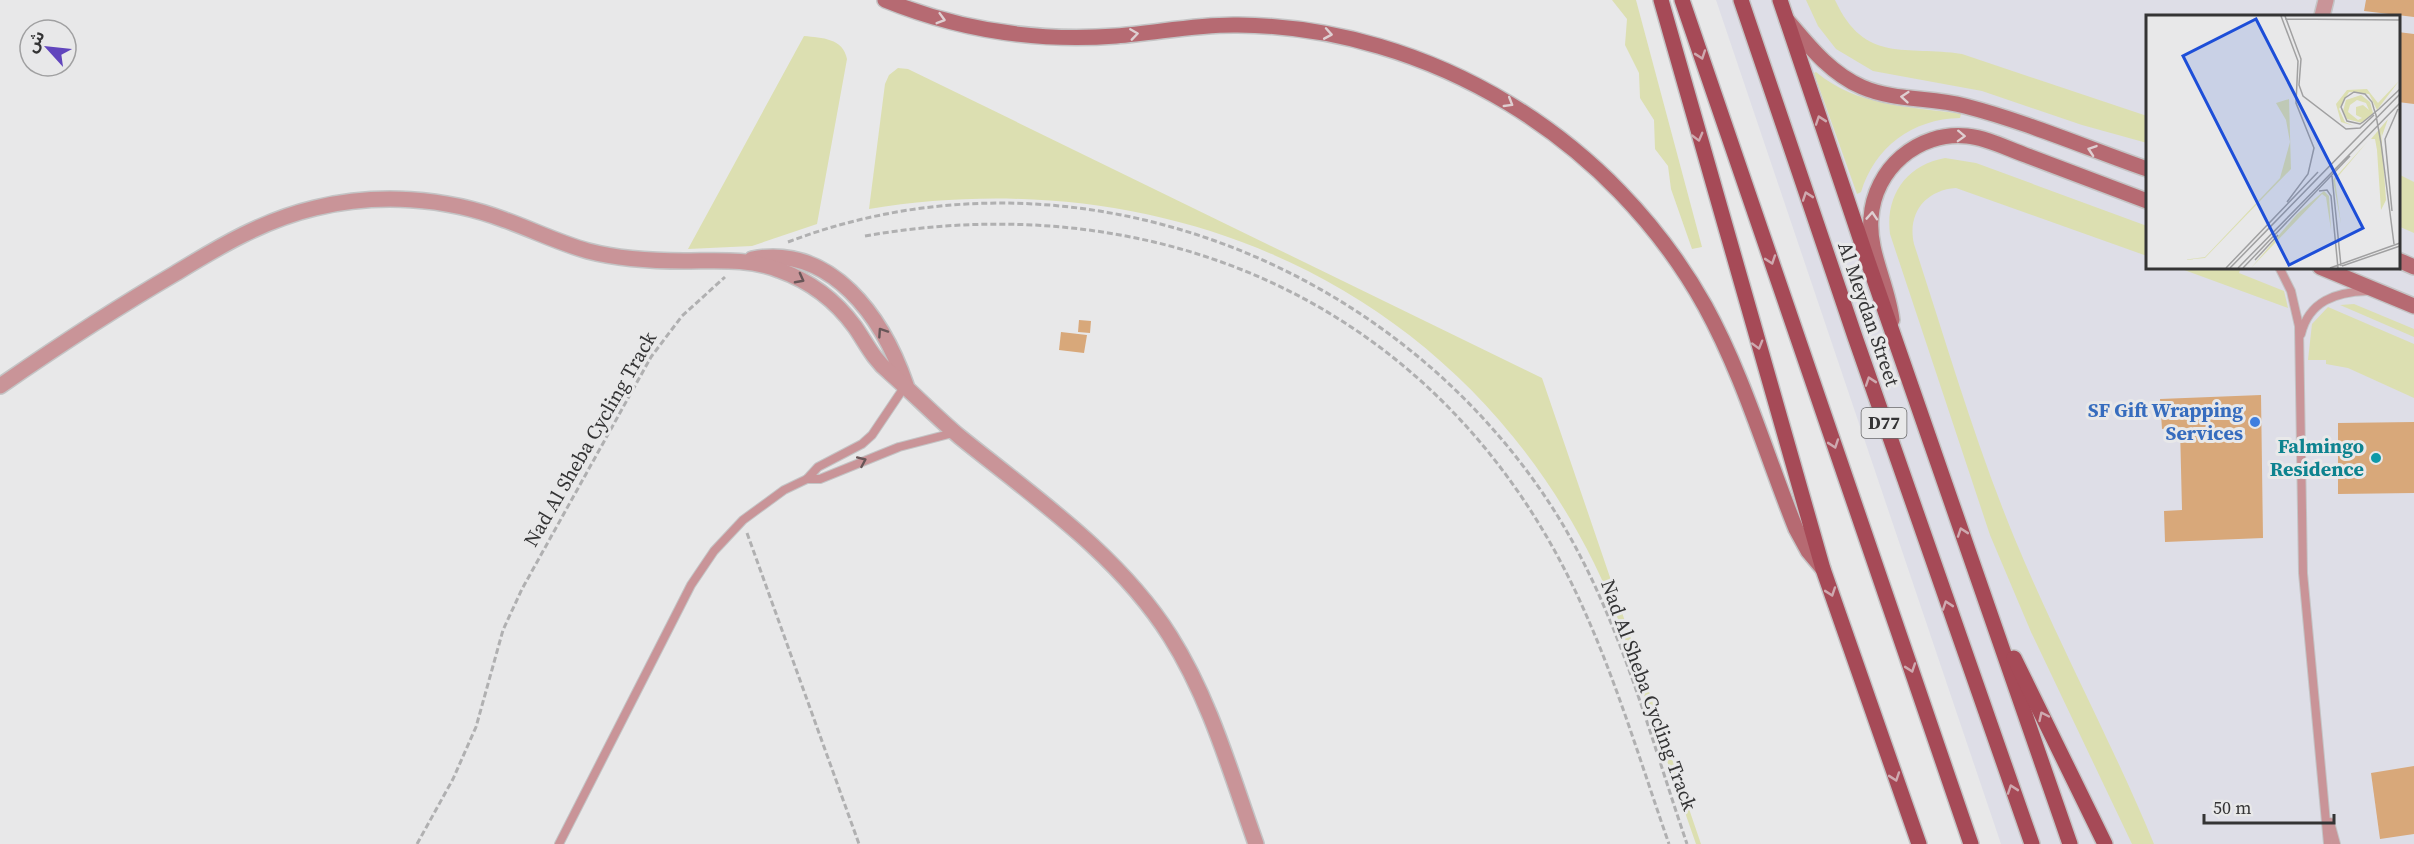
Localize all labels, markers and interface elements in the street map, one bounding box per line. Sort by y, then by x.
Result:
one-way arrow [935,12,946,24]
inset map [2146,15,2399,268]
north arrow [18,18,78,78]
text: ش [20,26,49,56]
one-way arrow [1322,27,1332,40]
one-way arrow [1129,28,1138,40]
one-way arrow [1694,49,1707,60]
one-way arrow [1900,91,1909,104]
one-way arrow [1502,96,1513,108]
one-way arrow [1814,115,1827,126]
one-way arrow [1957,130,1966,143]
one-way arrow [1691,132,1703,142]
one-way arrow [2087,144,2098,157]
one-way arrow [1802,191,1815,202]
one-way arrow [1865,211,1878,220]
street label: Al Meydan Street [1831,238,1907,390]
one-way arrow [1764,254,1777,265]
one-way arrow [793,272,804,283]
street label: Nad Al Sheba Cycling Track [517,326,663,552]
one-way arrow [878,328,889,339]
one-way arrow [1751,339,1763,350]
one-way arrow [1864,376,1877,387]
place label: SF Gift Wrapping Services [2088,396,2243,447]
road number: D77 [1862,408,1906,438]
marker: SF Gift Wrapping Services [2248,415,2262,429]
place label: Falmingo Residence [2270,432,2364,483]
one-way arrow [1827,438,1840,449]
marker: Falmingo Residence [2369,451,2383,465]
one-way arrow [855,456,866,468]
one-way arrow [1957,527,1970,538]
street label: Nad Al Sheba Cycling Track [1594,576,1704,814]
one-way arrow [1824,586,1837,597]
one-way arrow [1942,600,1955,611]
one-way arrow [1904,662,1917,673]
one-way arrow [2038,711,2050,722]
one-way arrow [1888,771,1901,781]
one-way arrow [2007,784,2020,795]
scale bar [2204,787,2334,825]
text: 50 m [2213,795,2251,820]

